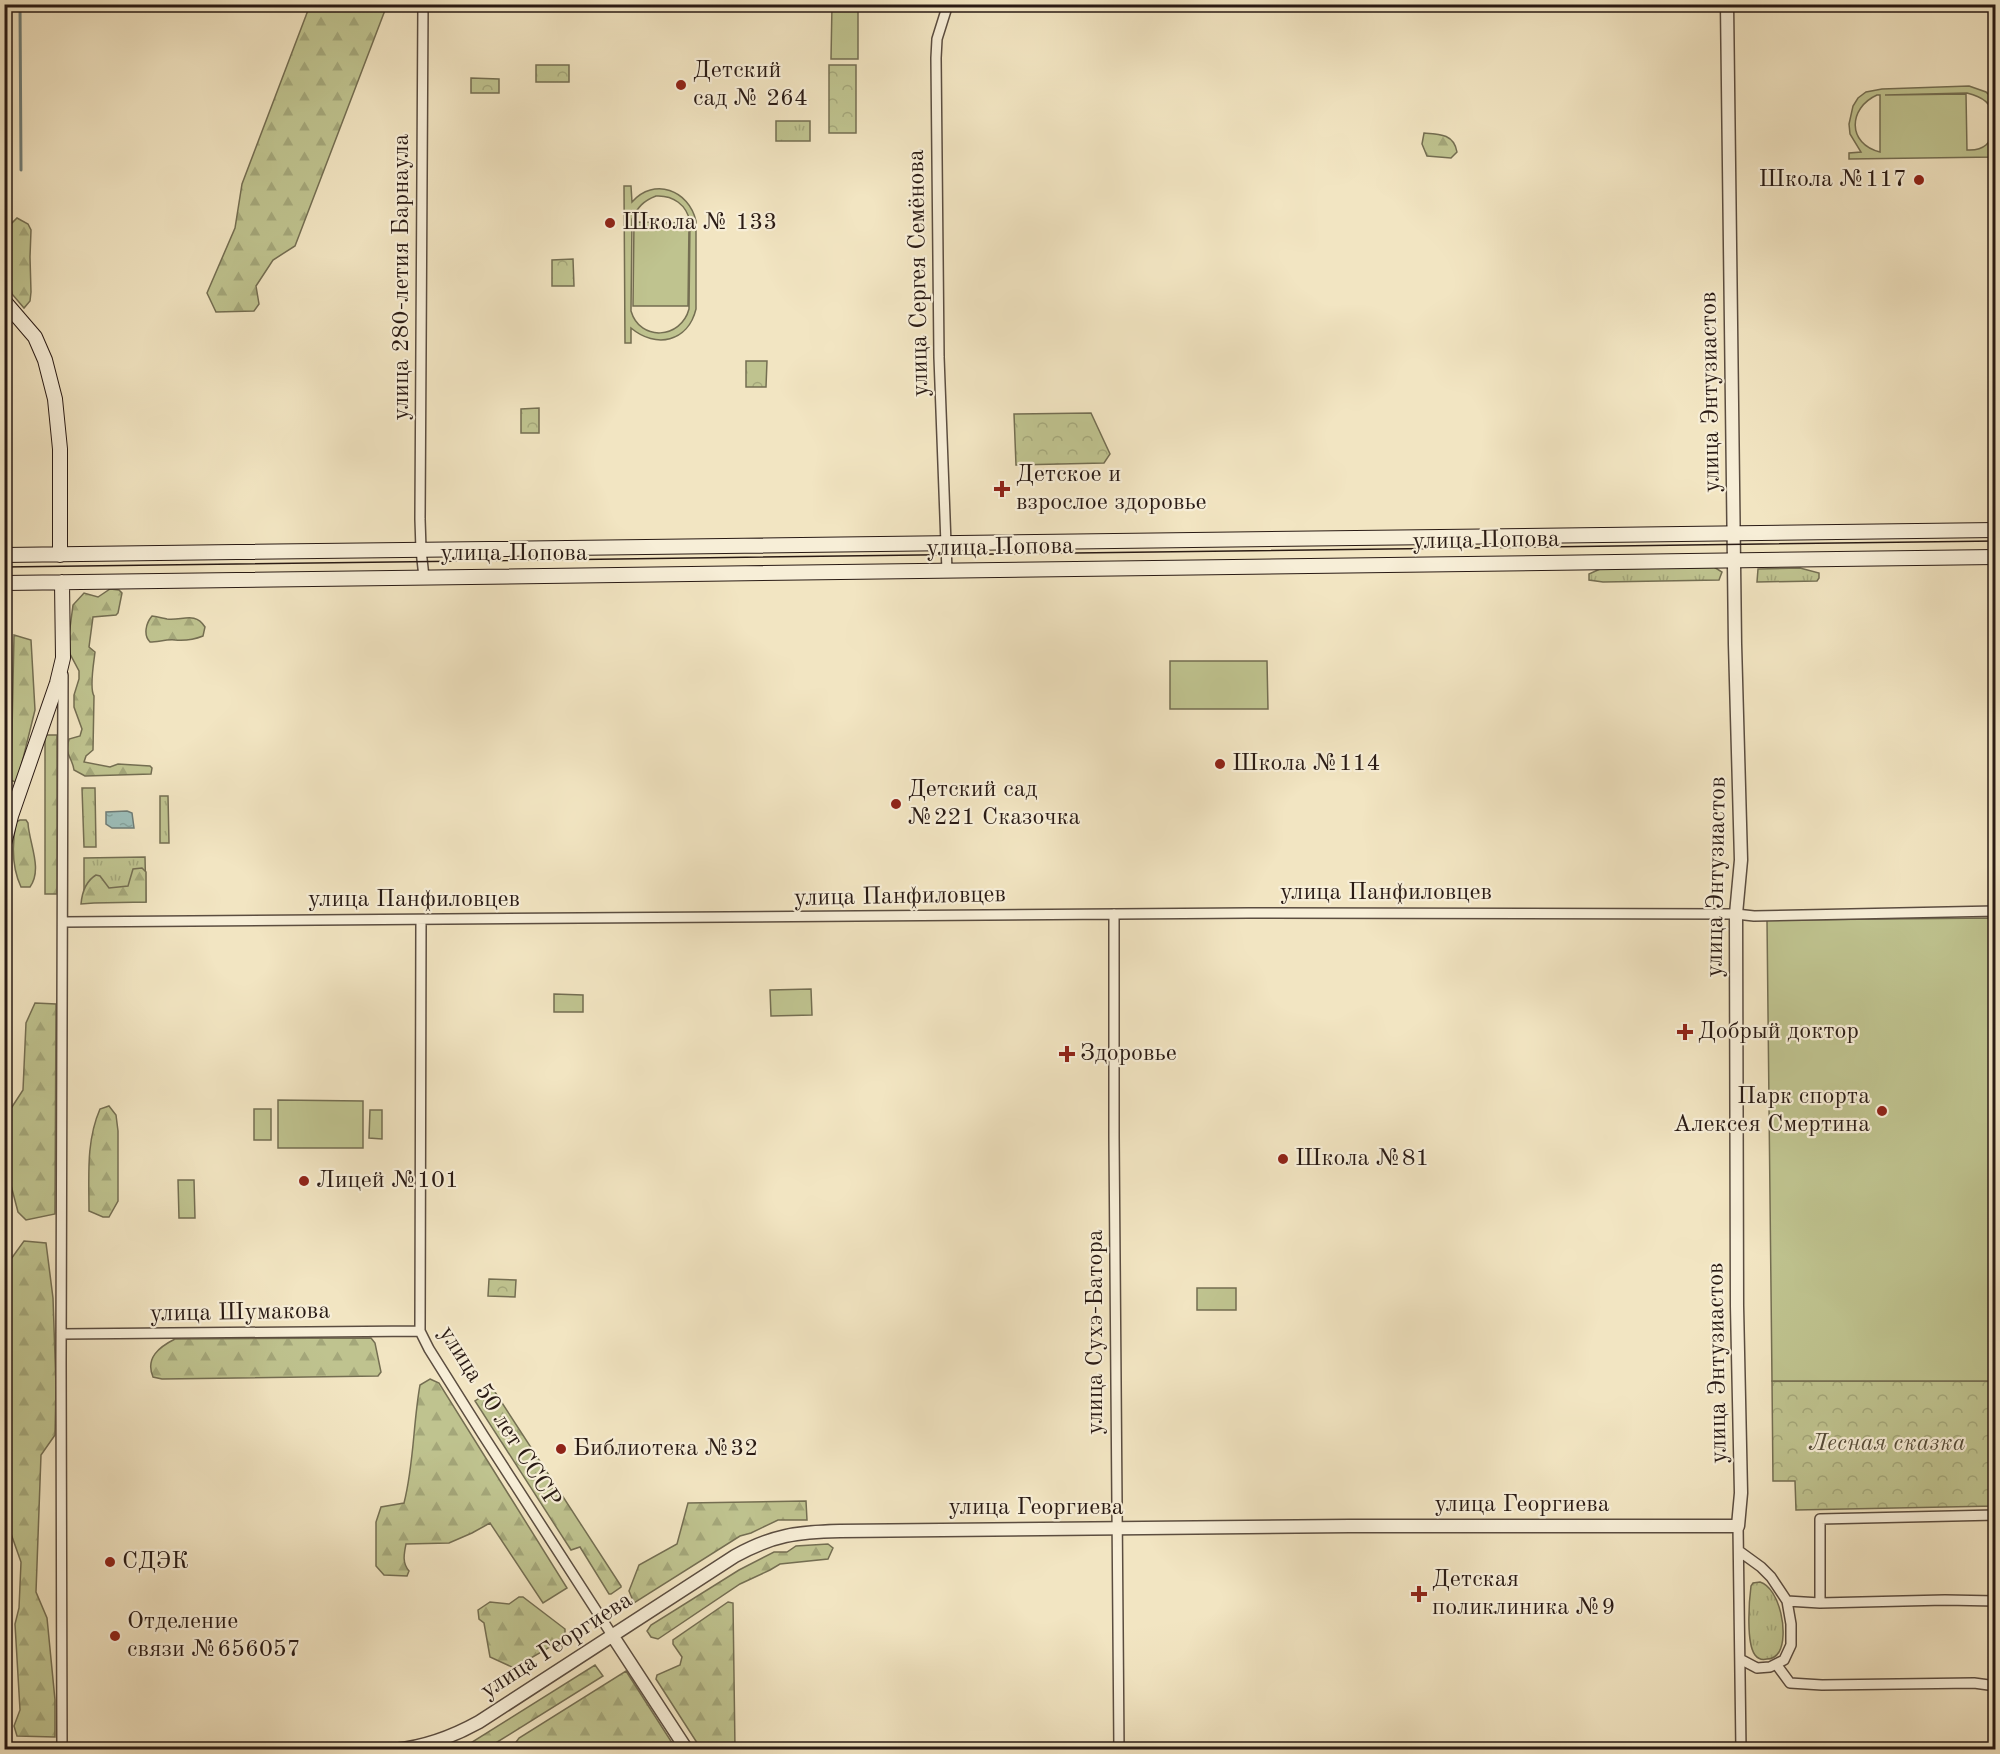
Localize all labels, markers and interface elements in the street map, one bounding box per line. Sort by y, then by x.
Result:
place label: Детский сад № 264 [693,59,808,111]
marker: Детский сад № 264 [674,78,688,92]
street label: улица 280-летия Барнаула [390,133,414,420]
street label: улица Сергея Семёнова [905,149,933,397]
place label: Школа №117 [1759,168,1907,192]
marker: Школа №117 [1912,173,1926,187]
place label: Школа № 133 [622,211,777,235]
marker: Школа № 133 [603,216,617,230]
street label: улица Энтузиастов [1697,291,1725,493]
place label: Детское и взрослое здоровье [1016,463,1207,515]
marker: Детское и взрослое здоровье [993,480,1011,498]
street label: улица Попова [1412,528,1560,554]
street label: улица Попова [926,535,1074,561]
street label: улица Попова [440,542,588,566]
place label: Школа №114 [1232,752,1380,776]
marker: Школа №114 [1213,757,1227,771]
street label: улица Энтузиастов [1703,776,1731,978]
place label: Детский сад №221 Сказочка [908,778,1080,830]
marker: Детский сад №221 Сказочка [889,797,903,811]
street label: улица Панфиловцев [1280,881,1492,905]
street label: улица Панфиловцев [794,883,1006,911]
street label: улица Панфиловцев [308,888,520,912]
place label: Добрый доктор [1698,1020,1859,1044]
marker: Добрый доктор [1676,1023,1694,1041]
place label: Здоровье [1080,1042,1177,1066]
marker: Здоровье [1058,1045,1076,1063]
place label: Парк спорта Алексея Смертина [1673,1085,1870,1137]
marker: Парк спорта Алексея Смертина [1875,1104,1889,1118]
place label: Школа №81 [1295,1147,1430,1171]
marker: Школа №81 [1276,1152,1290,1166]
place label: Лицей №101 [316,1169,459,1193]
marker: Лицей №101 [297,1174,311,1188]
street label: улица Сухэ-Батора [1084,1229,1108,1435]
street label: улица Энтузиастов [1704,1262,1732,1464]
street label: улица Шумакова [150,1299,330,1327]
street label: улица 50 лет СССР [434,1322,564,1512]
park label: Лесная сказка [1808,1432,1966,1456]
place label: Библиотека №32 [573,1437,758,1461]
marker: Библиотека №32 [554,1442,568,1456]
street label: улица Георгиева [1434,1493,1610,1517]
street label: улица Георгиева [948,1496,1124,1520]
place label: СДЭК [122,1550,189,1574]
marker: СДЭК [103,1555,117,1569]
place label: Детская поликлиника №9 [1432,1568,1615,1620]
marker: Детская поликлиника №9 [1410,1585,1428,1603]
street label: улица Георгиева [477,1588,637,1704]
place label: Отделение связи №656057 [127,1610,301,1662]
marker: Отделение связи №656057 [108,1629,122,1643]

